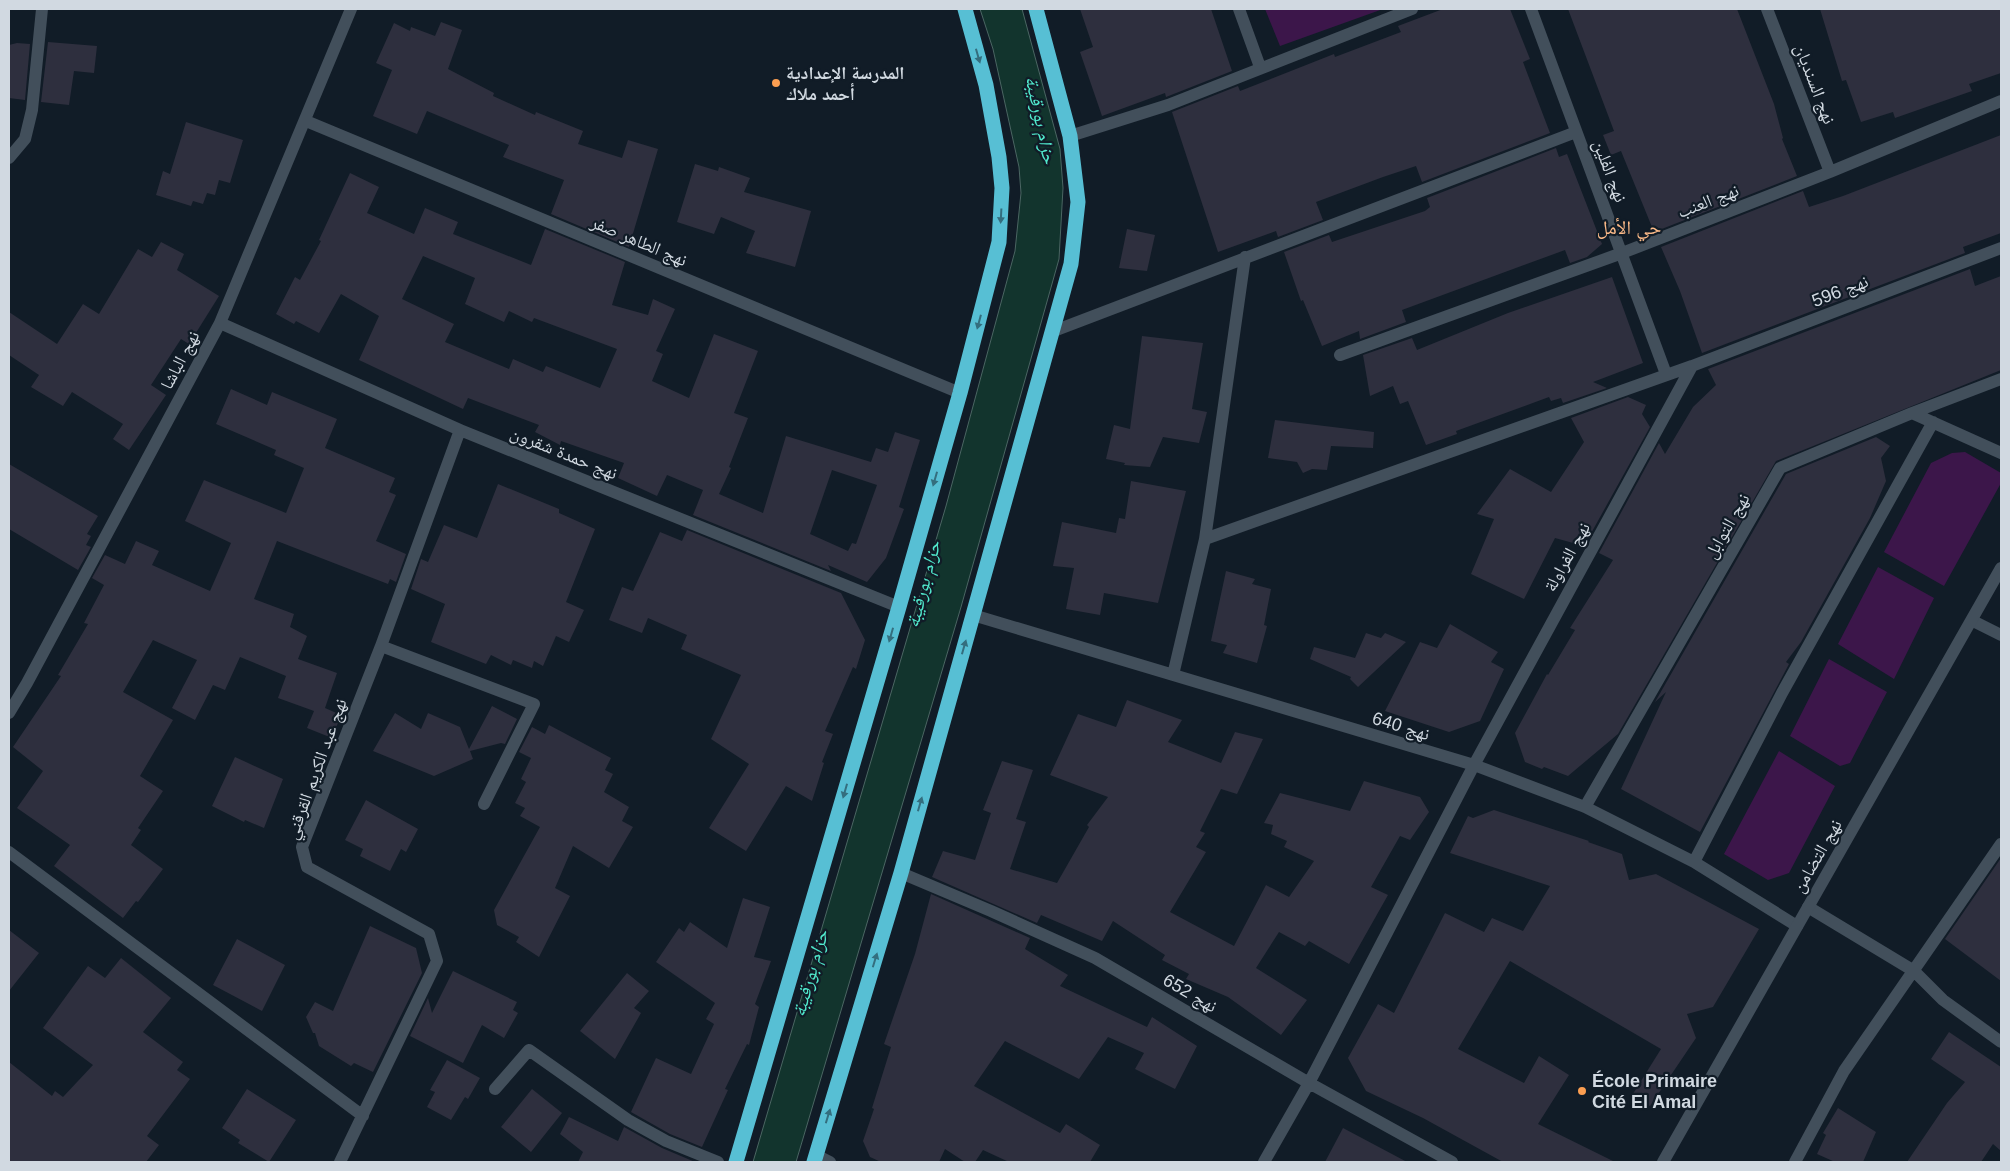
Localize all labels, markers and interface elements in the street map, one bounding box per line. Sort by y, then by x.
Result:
street label: نهج السنديان [1789,41,1839,128]
one-way arrow [974,48,982,63]
place label: المدرسة الإعدادية أحمد ملاك [786,63,904,104]
water label: حزام بورقيبة [1019,74,1061,167]
marker: المدرسة الإعدادية أحمد ملاك [770,77,782,89]
street label: نهج الفلين [1587,137,1631,206]
street label: نهج العنب [1674,180,1742,224]
one-way arrow [997,208,1005,224]
street label: نهج الطاهر صفر [586,211,690,272]
district label: حي الأمل [1597,217,1661,242]
street label: نهج 596 [1809,271,1872,313]
one-way arrow [975,315,983,330]
street label: نهج الباشا [156,327,205,393]
street label: نهج حمدة شقرون [507,422,620,485]
one-way arrow [931,472,939,487]
street label: نهج التوابل [1700,490,1755,563]
street label: نهج الفراولة [1540,519,1596,596]
water label: حزام بورقيبة [901,537,947,630]
one-way arrow [886,628,894,643]
one-way arrow [960,640,968,655]
street label: نهج عبد الكريم القرقني [281,696,355,844]
street label: نهج 640 [1369,708,1432,746]
one-way arrow [841,784,849,799]
one-way arrow [916,796,924,811]
street label: نهج التضامن [1788,816,1848,897]
water label: حزام بورقيبة [788,926,835,1019]
one-way arrow [871,952,879,967]
street label: نهج 652 [1159,970,1221,1018]
place label: École Primaire Cité El Amal [1592,1070,1717,1112]
marker: École Primaire Cité El Amal [1576,1085,1588,1097]
one-way arrow [825,1108,833,1123]

